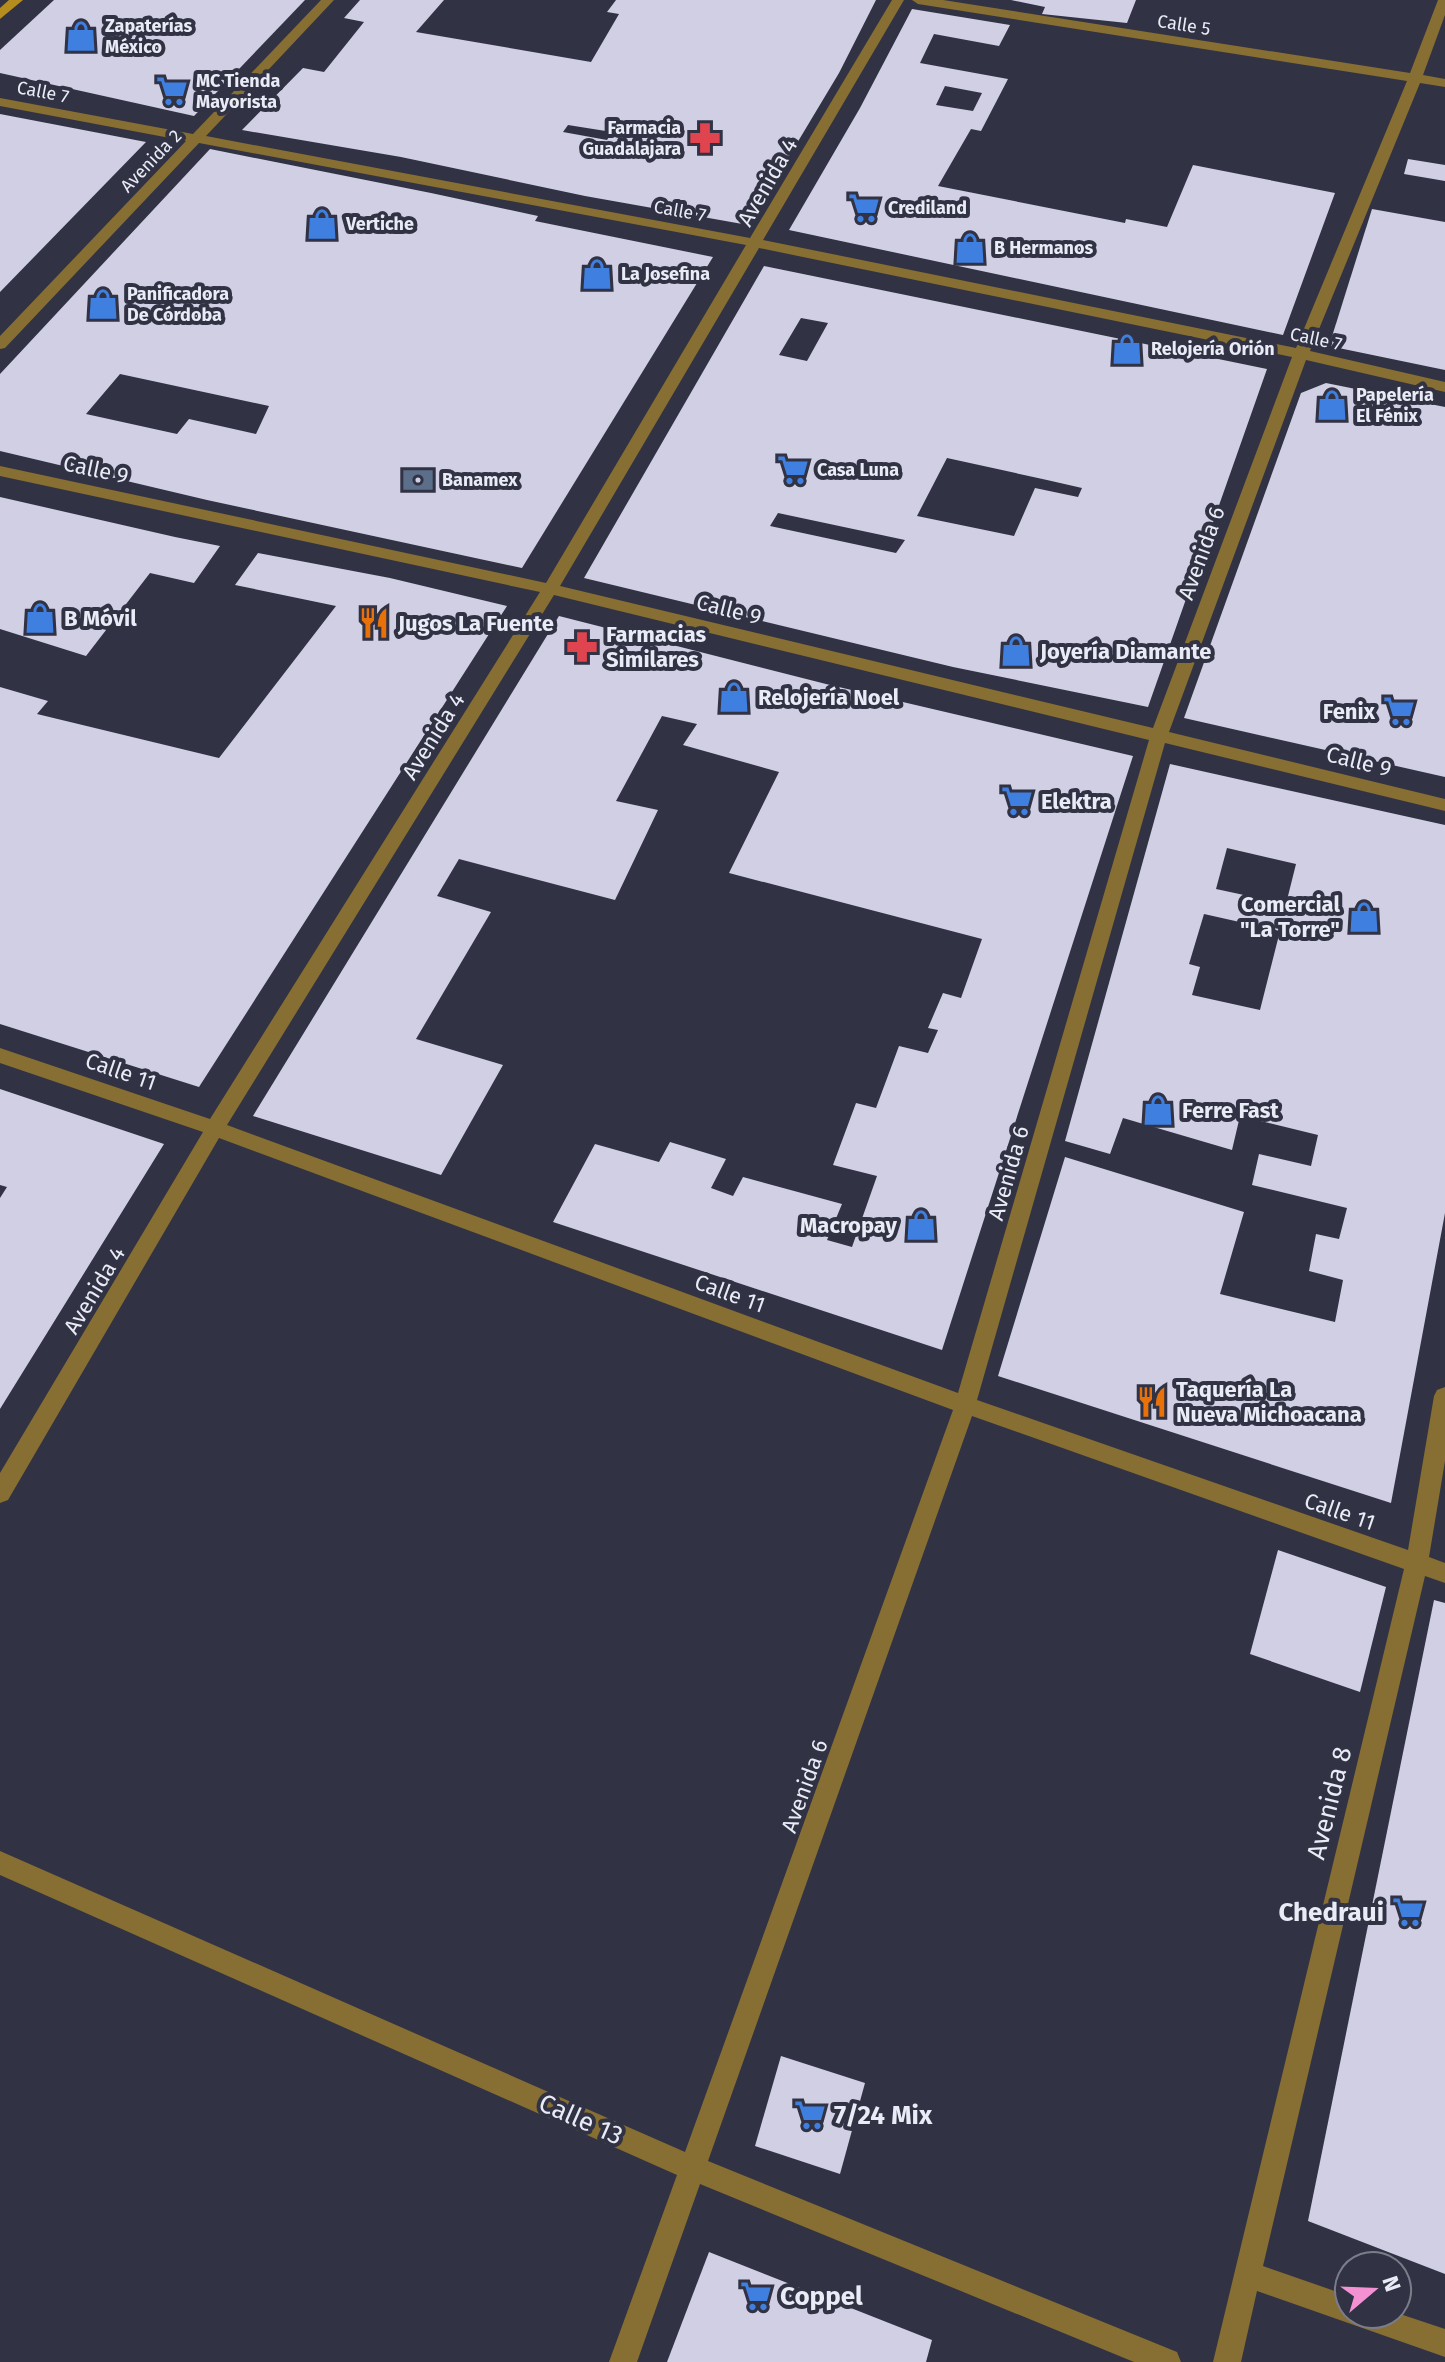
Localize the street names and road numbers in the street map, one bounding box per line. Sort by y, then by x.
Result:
street label: Calle 5 [1156,10,1212,40]
street label: Calle 7 [15,76,71,108]
street label: Avenida 2 [116,125,186,197]
street label: Avenida 4 [731,133,804,231]
street label: Calle 7 [652,196,708,226]
street label: Calle 7 [1288,323,1344,355]
street label: Calle 9 [61,449,131,490]
street label: Avenida 6 [1172,503,1231,603]
street label: Calle 9 [694,588,764,631]
street label: Avenida 4 [396,688,471,785]
street label: Calle 9 [1324,740,1394,783]
street label: Calle 11 [82,1047,160,1096]
street label: Avenida 6 [982,1123,1035,1224]
street label: Avenida 4 [58,1241,131,1339]
street label: Calle 11 [691,1268,769,1319]
street label: Calle 11 [1301,1487,1379,1536]
street label: Avenida 6 [775,1736,834,1836]
street label: Avenida 8 [1301,1743,1358,1863]
street label: Calle 13 [534,2087,628,2152]

